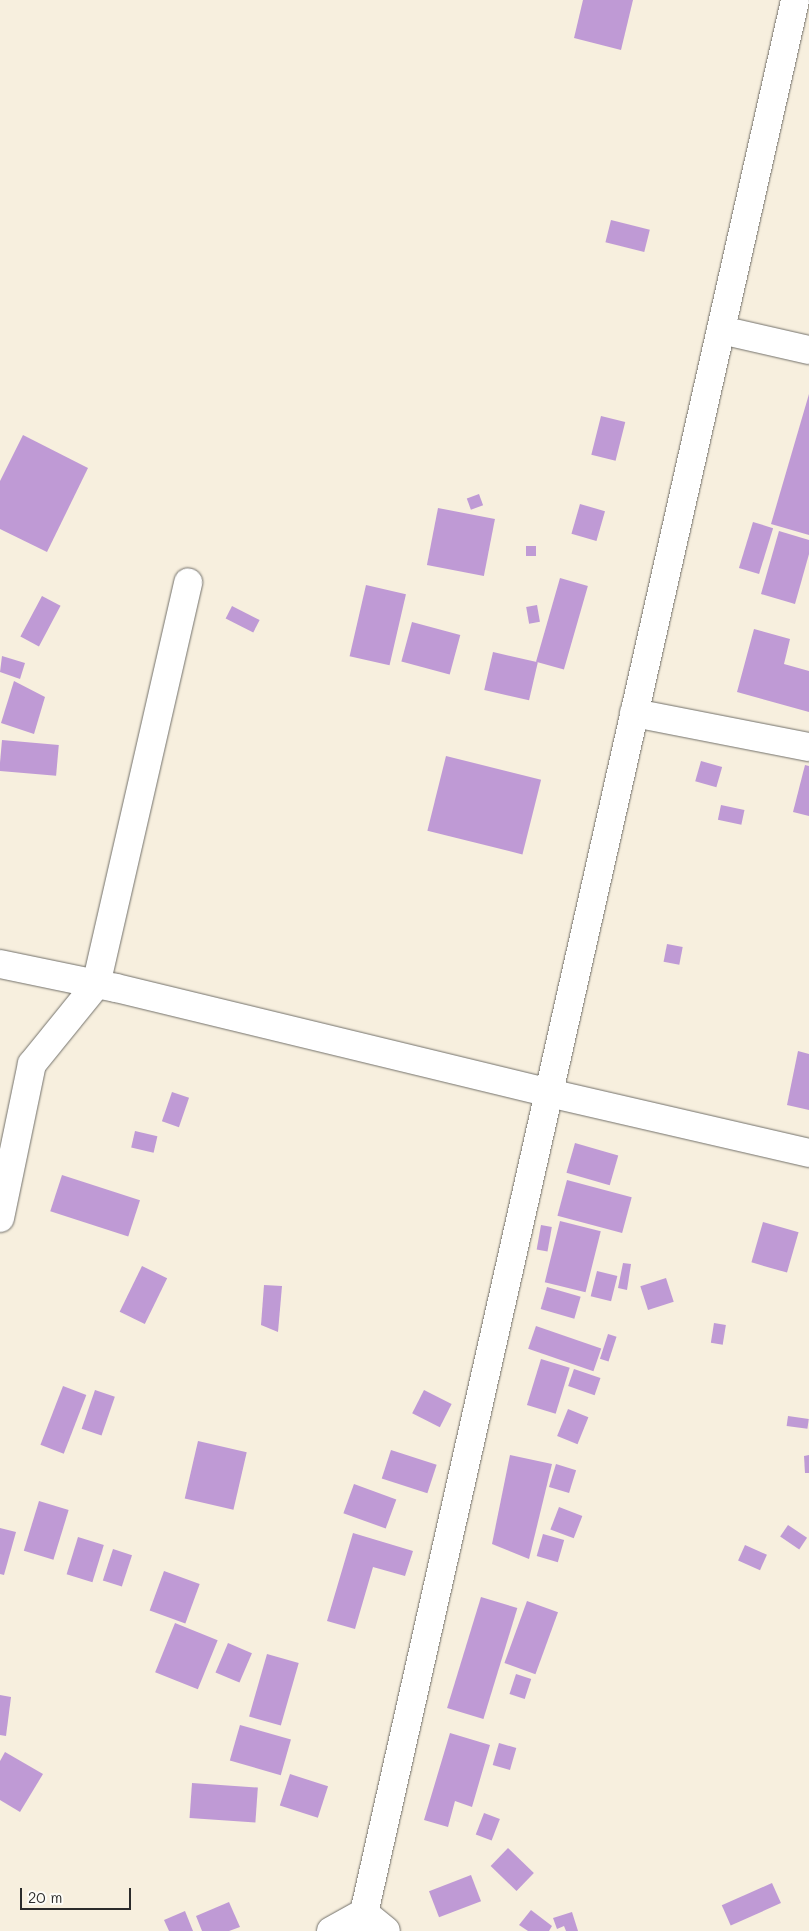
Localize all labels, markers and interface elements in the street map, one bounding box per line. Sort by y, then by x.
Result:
scale bar [22,1878,134,1910]
text: 20 m [28,1887,62,1907]

